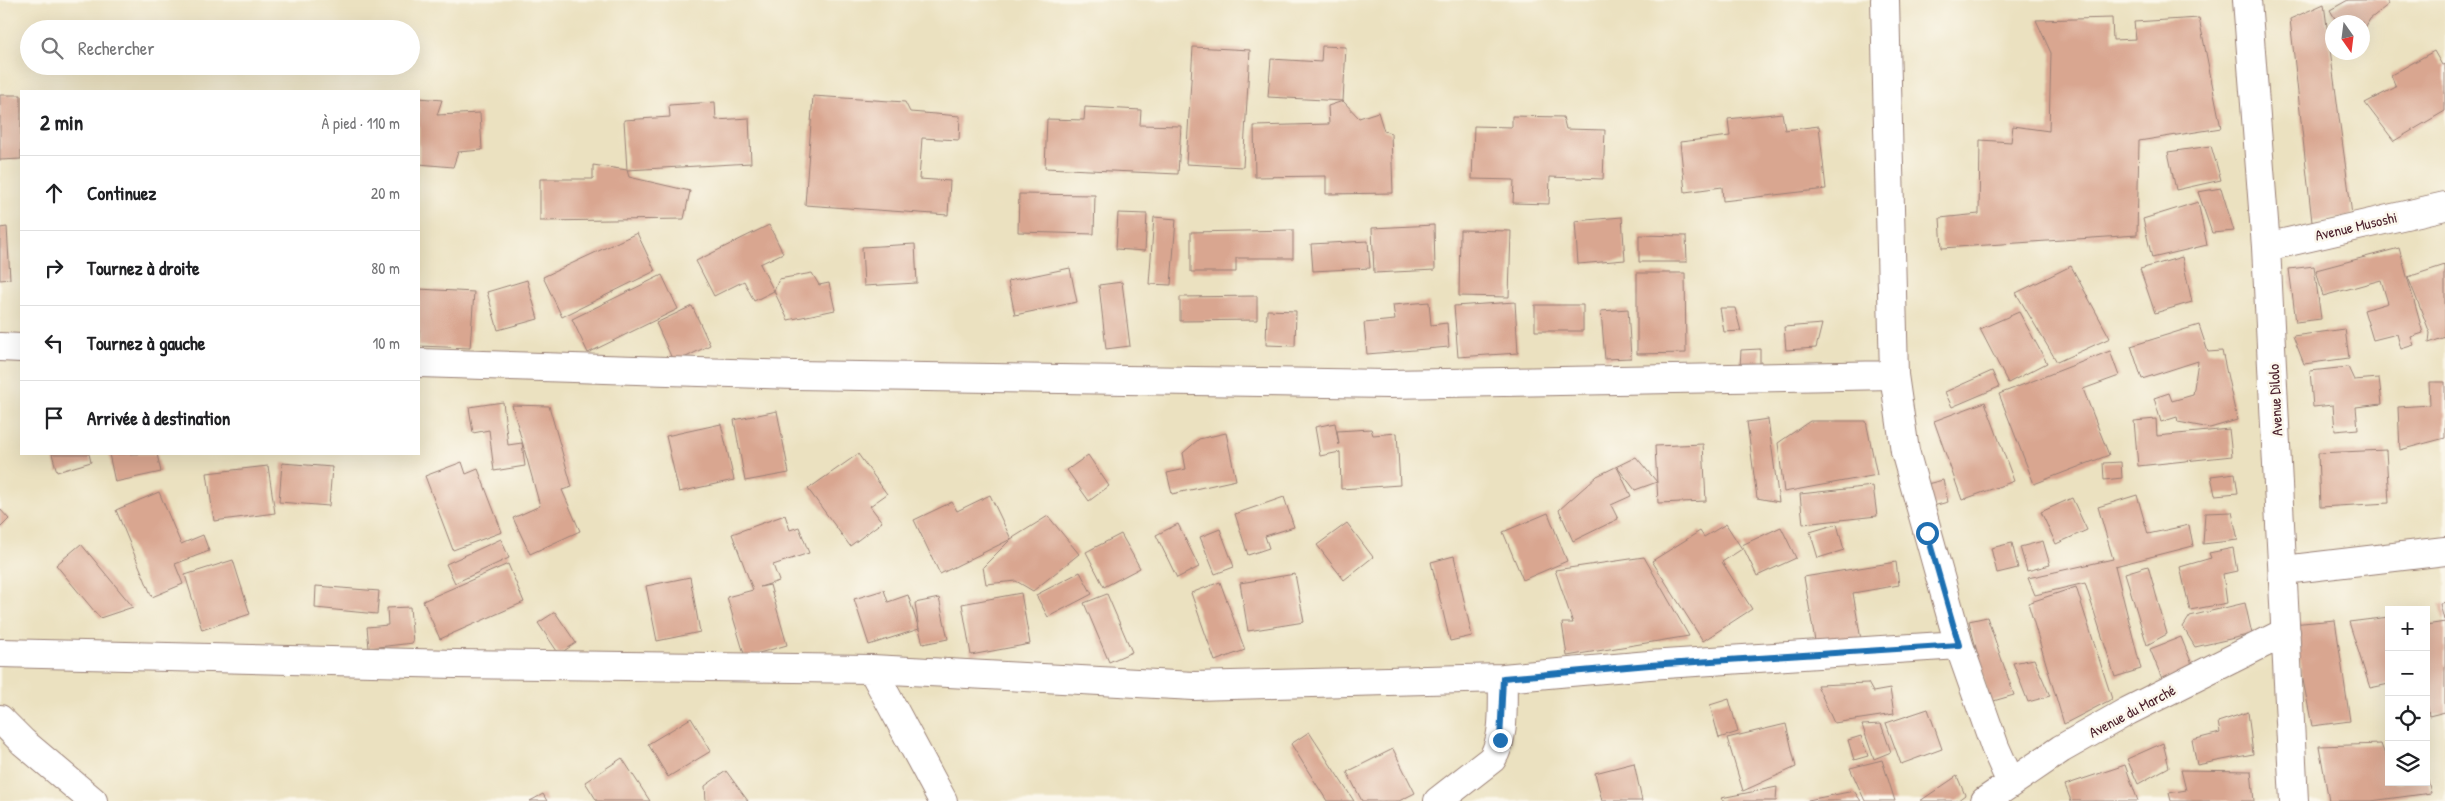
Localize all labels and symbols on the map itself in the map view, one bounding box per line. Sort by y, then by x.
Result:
north arrow [2325,15,2370,60]
street label: Avenue Musoshi [2313,206,2399,246]
street label: Avenue Dilolo [2263,363,2287,437]
route start [1916,522,1939,545]
street label: Avenue du Marché [2085,679,2179,743]
route end [1489,729,1512,752]

